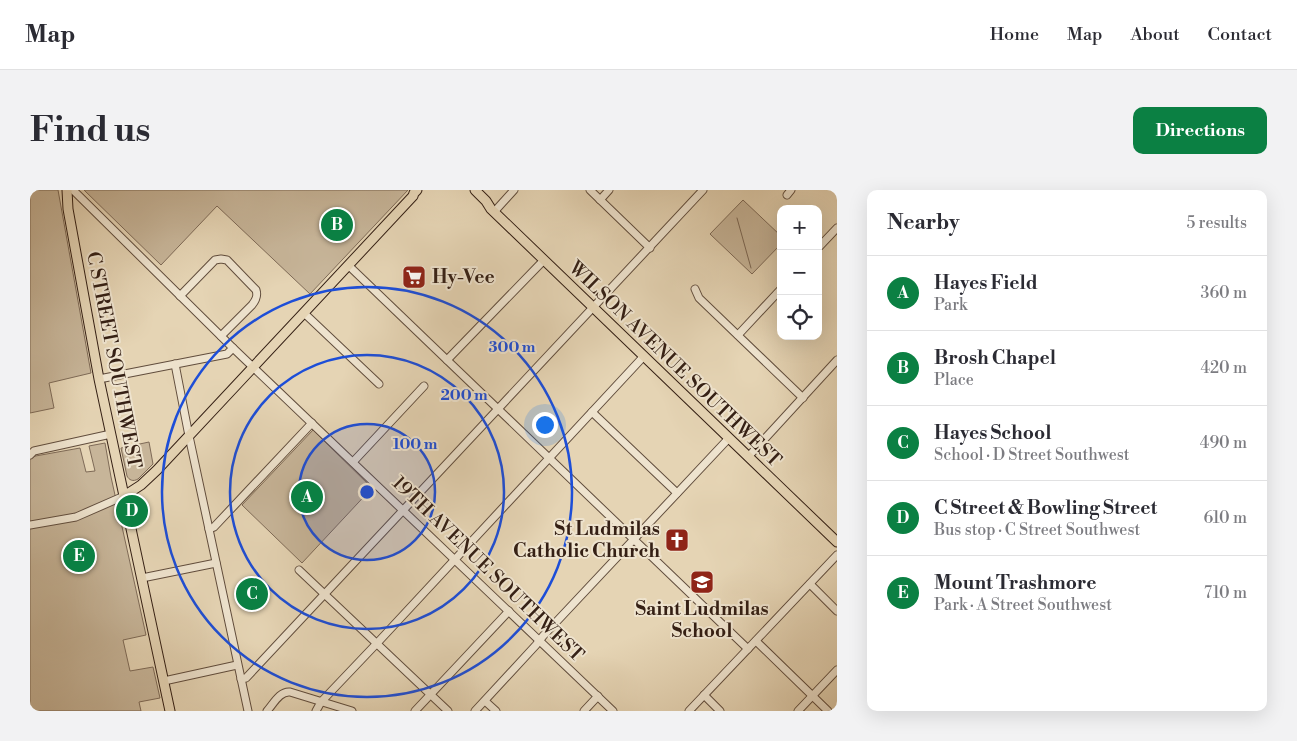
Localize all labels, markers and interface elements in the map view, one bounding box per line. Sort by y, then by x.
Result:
text: Map [25,20,75,50]
text: Home [990,23,1039,46]
text: Map [1067,23,1103,46]
text: About [1131,23,1180,46]
text: Contact [1208,23,1272,46]
button: Directions [1133,107,1267,154]
text: Find us [30,109,150,152]
map controls [777,205,822,340]
button: + [777,205,822,250]
pin: B [321,206,353,244]
text: Nearby [887,210,960,236]
text: 5 results [1186,213,1247,233]
street label: C STREET SOUTHWEST [81,249,147,471]
button: − [777,250,822,295]
street label: WILSON AVENUE SOUTHWEST [563,255,786,472]
supermarket icon: Hy-Vee [401,264,427,290]
place label: Hy-Vee [432,265,495,289]
text: Hayes Field [934,271,1038,295]
text: A [897,283,909,303]
text: 360 m [1201,283,1247,303]
button: locate [777,295,822,340]
text: Park [934,295,967,315]
text: 300 m [489,338,536,357]
text: Brosh Chapel [934,346,1056,370]
text: B [897,358,909,378]
text: 420 m [1200,358,1247,378]
text: Place [934,370,974,390]
text: 200 m [440,386,488,405]
your location [532,412,558,438]
text: Hayes School [934,421,1051,445]
text: C [897,433,909,453]
text: 490 m [1200,433,1247,453]
text: 100 m [393,435,438,454]
text: School · D Street Southwest [934,445,1130,465]
street label: 19TH AVENUE SOUTHWEST [387,471,589,667]
pin: A [291,478,323,516]
centre of rings [358,483,376,501]
pin: D [116,492,148,530]
text: C Street & Bowling Street [934,496,1157,520]
text: D [897,508,909,528]
text: 610 m [1203,508,1247,528]
place label: St Ludmilas Catholic Church [513,517,660,563]
text: Bus stop · C Street Southwest [934,520,1140,540]
church icon: St Ludmilas Catholic Church [664,527,690,553]
pin: E [63,537,95,575]
school or university icon: Saint Ludmilas School [689,569,715,595]
text: Mount Trashmore [934,571,1097,595]
pin: C [236,575,268,613]
text: E [897,583,909,603]
text: 710 m [1204,583,1247,603]
text: Park · A Street Southwest [934,595,1112,615]
place label: Saint Ludmilas School [635,597,769,643]

